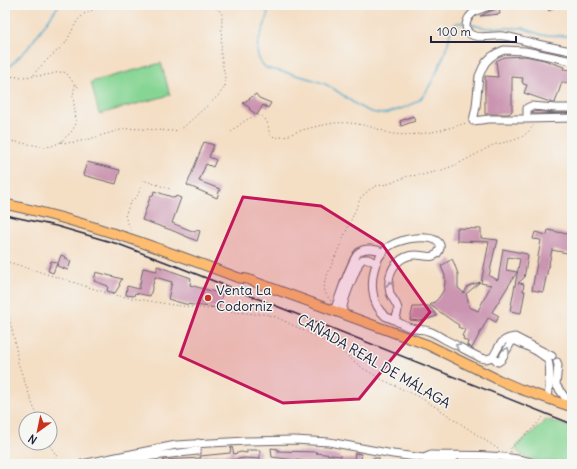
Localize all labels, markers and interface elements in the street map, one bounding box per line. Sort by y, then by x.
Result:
scale bar [431,18,516,44]
text: 100 m [437,24,471,39]
place label: Venta La Codorniz [216,281,273,315]
one-way arrow [386,281,394,287]
marker: Venta La Codorniz [203,293,213,303]
street label: CAÑADA REAL DE MÁLAGA [294,310,454,412]
one-way arrow [455,343,462,351]
one-way arrow [502,347,510,354]
north arrow [18,411,58,451]
text: N [26,431,40,447]

